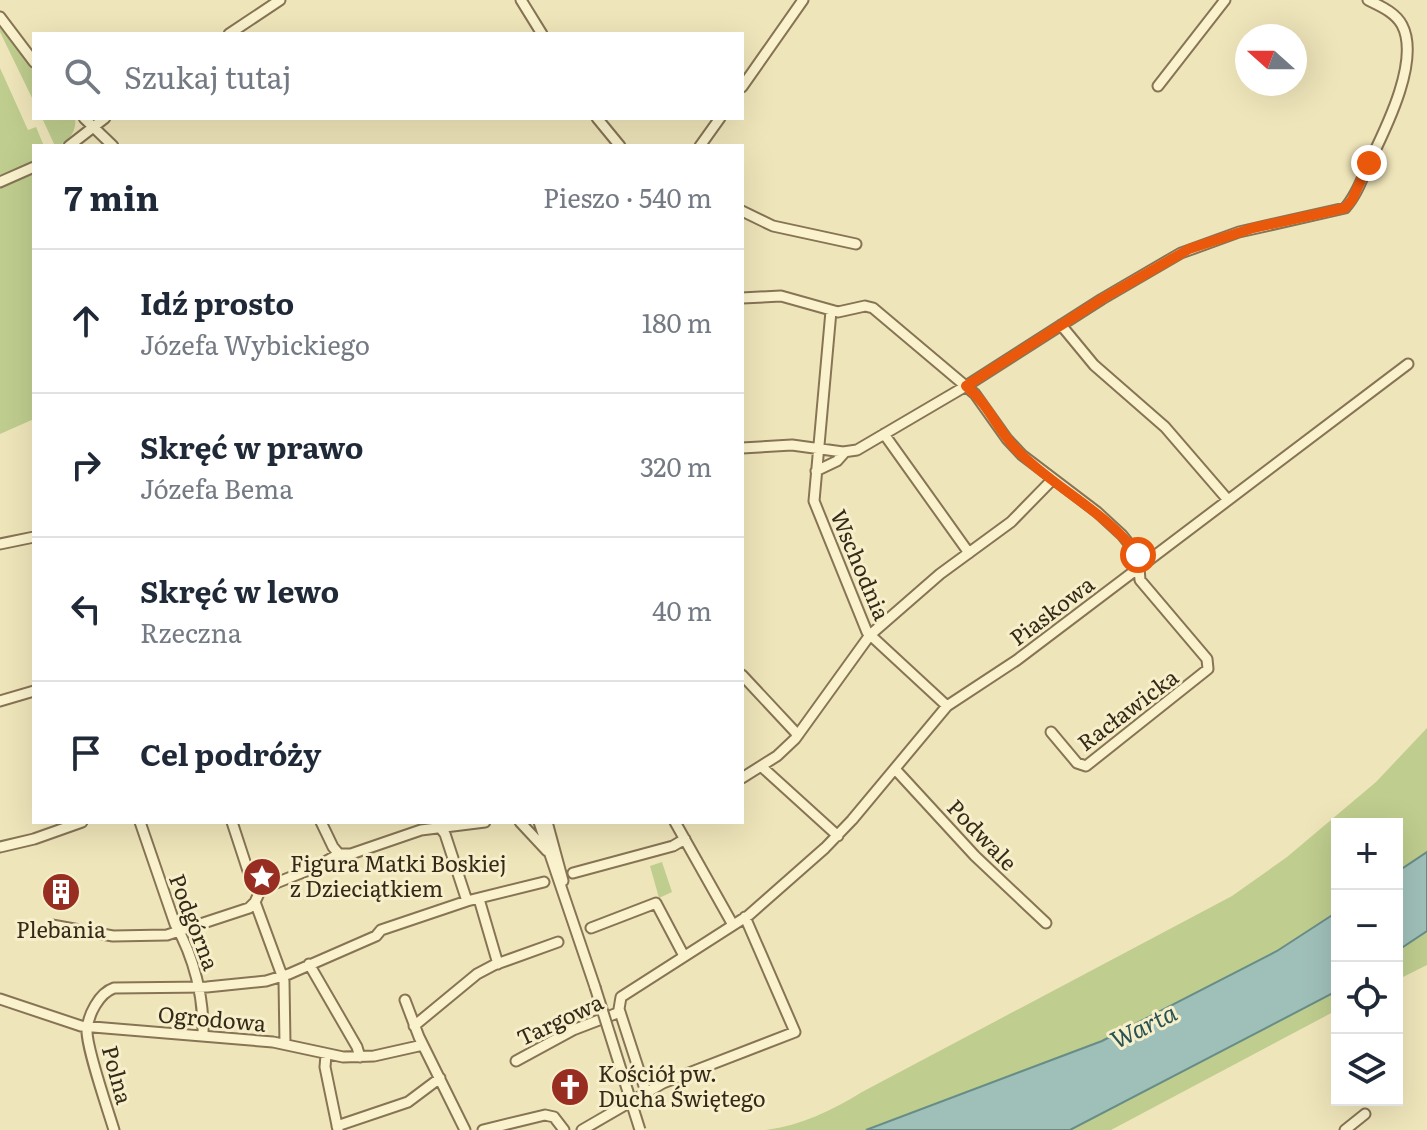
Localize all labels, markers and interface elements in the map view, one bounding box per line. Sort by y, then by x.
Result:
north arrow [1235,24,1307,96]
search box [32,32,744,120]
icon: search [60,54,104,98]
text: Szukaj tutaj [124,54,292,98]
route end [1351,145,1387,181]
text: 7 min [64,171,159,221]
text: Pieszo · 540 m [543,177,712,216]
text: Idź prosto [140,280,294,324]
icon: ahead [64,299,108,343]
text: 180 m [642,302,712,341]
text: Józefa Wybickiego [140,324,370,363]
text: Skręć w prawo [140,424,363,468]
icon: right [64,443,108,487]
text: 320 m [640,446,712,485]
text: Józefa Bema [140,468,293,507]
street label: Wschodnia [823,504,900,625]
route start [1120,537,1156,573]
street label: Piaskowa [1002,567,1100,653]
text: Skręć w lewo [140,568,339,612]
icon: left [64,587,108,631]
text: 40 m [652,590,712,629]
text: Rzeczna [140,612,242,651]
street label: Racławicka [1070,660,1185,758]
icon: arrive [64,731,108,775]
text: Cel podróży [140,731,321,775]
street label: Podwale [941,791,1026,877]
map controls [1331,818,1403,1106]
button: + [1331,818,1403,890]
place label: Figura Matki Boskiej z Dzieciątkiem [290,846,506,904]
place icon: Figura Matki Boskiej z Dzieciątkiem [241,856,283,898]
street label: Podgórna [162,868,229,975]
building icon: Plebania [40,871,82,913]
button: − [1331,890,1403,962]
place label: Plebania [16,912,106,945]
button: locate [1331,962,1403,1034]
street label: Targowa [511,984,608,1053]
water label: Warta [1104,994,1182,1056]
street label: Ogrodowa [157,996,268,1039]
button: layers [1331,1034,1403,1106]
street label: Polna [95,1042,142,1108]
place label: Kościół pw. Ducha Świętego [598,1056,766,1114]
church icon: Kościół pw. Ducha Świętego [549,1066,591,1108]

